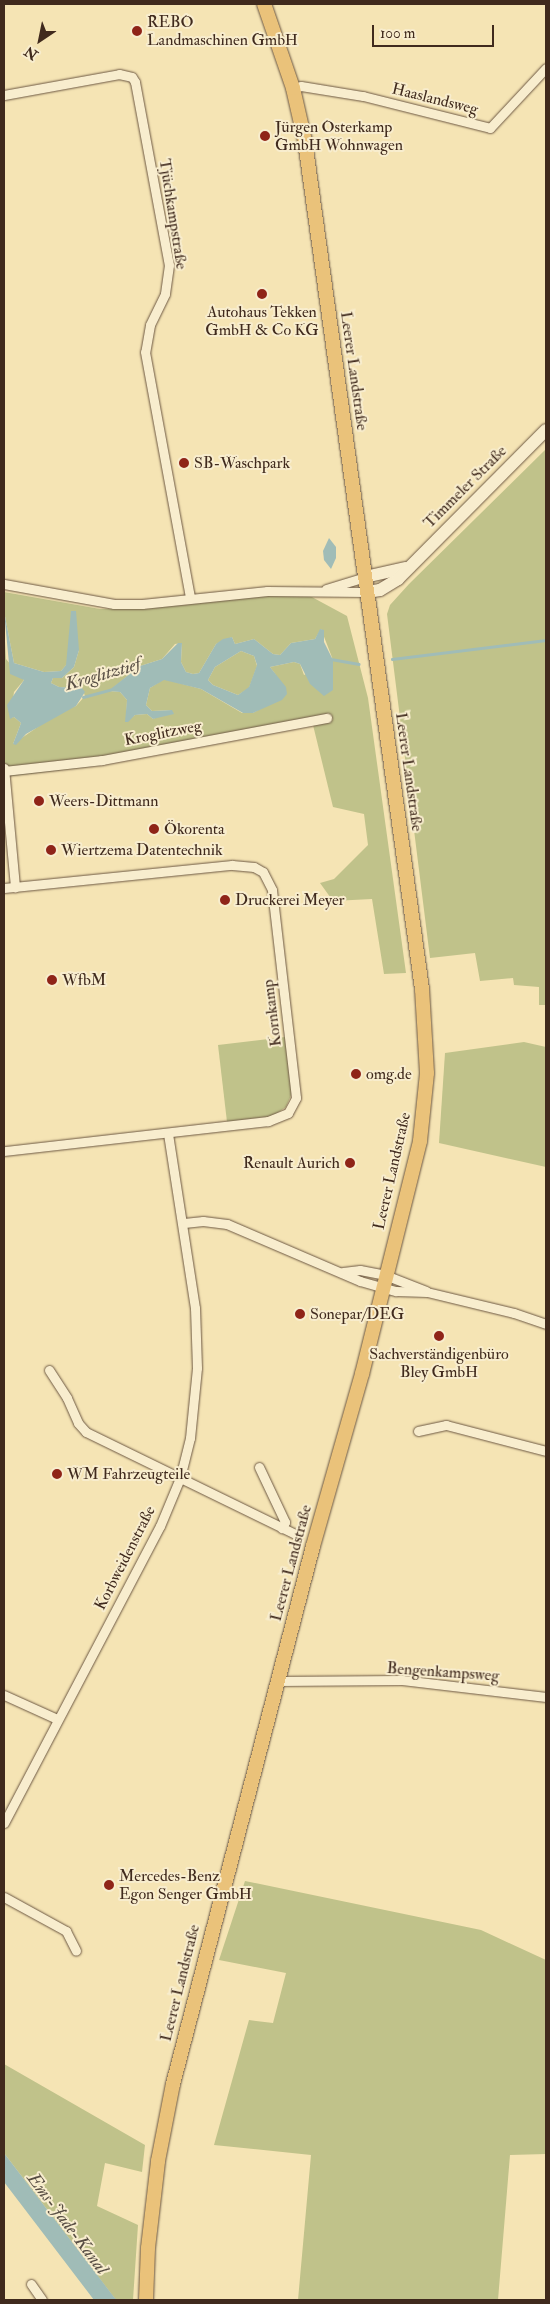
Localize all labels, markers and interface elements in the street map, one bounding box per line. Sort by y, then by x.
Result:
place label: REBO Landmaschinen GmbH [147,12,298,50]
north arrow [15,15,65,65]
scale bar [375,15,498,47]
text: 100 m [380,24,415,43]
marker: REBO Landmaschinen GmbH [131,25,143,37]
text: N [21,42,41,63]
street label: Haaslandsweg [390,79,480,119]
place label: Jürgen Osterkamp GmbH Wohnwagen [275,117,403,155]
marker: Jürgen Osterkamp GmbH Wohnwagen [259,130,271,142]
street label: Tjüchkampstraße [155,157,191,271]
marker: Autohaus Tekken GmbH & Co KG [256,288,268,300]
place label: Autohaus Tekken GmbH & Co KG [205,302,319,340]
street label: Leerer Landstraße [336,310,372,432]
street label: Timmeler Straße [420,442,510,532]
place label: SB-Waschpark [194,453,290,473]
marker: SB-Waschpark [178,457,190,469]
water label: Kroglitztief [63,654,143,696]
street label: Leerer Landstraße [391,711,427,833]
street label: Kroglitzweg [123,716,203,750]
place label: Weers-Dittmann [49,791,158,811]
marker: Weers-Dittmann [33,795,45,807]
place label: Ökorenta [164,819,225,839]
marker: Ökorenta [148,823,160,835]
place label: Wiertzema Datentechnik [61,840,223,860]
marker: Wiertzema Datentechnik [45,844,57,856]
place label: Druckerei Meyer [235,890,345,910]
marker: Druckerei Meyer [219,894,231,906]
place label: WfbM [62,970,106,990]
marker: WfbM [46,974,58,986]
street label: Kornkamp [258,978,286,1048]
place label: omg.de [366,1064,412,1084]
marker: omg.de [350,1068,362,1080]
street label: Leerer Landstraße [369,1111,415,1231]
place label: Renault Aurich [243,1153,340,1173]
marker: Renault Aurich [344,1157,356,1169]
place label: Sonepar/DEG [310,1304,404,1324]
marker: Sonepar/DEG [294,1308,306,1320]
marker: Sachverständigenbüro Bley GmbH [433,1330,445,1342]
place label: Sachverständigenbüro Bley GmbH [369,1344,509,1382]
place label: WM Fahrzeugteile [67,1464,190,1484]
marker: WM Fahrzeugteile [51,1468,63,1480]
street label: Korbweidenstraße [91,1503,159,1613]
street label: Leerer Landstraße [266,1503,316,1623]
street label: Bengenkampsweg [386,1658,500,1686]
place label: Mercedes-Benz Egon Senger GmbH [119,1866,252,1904]
marker: Mercedes-Benz Egon Senger GmbH [103,1879,115,1891]
street label: Leerer Landstraße [156,1923,204,2043]
water label: Ems-Jade-Kanal [22,2169,112,2279]

